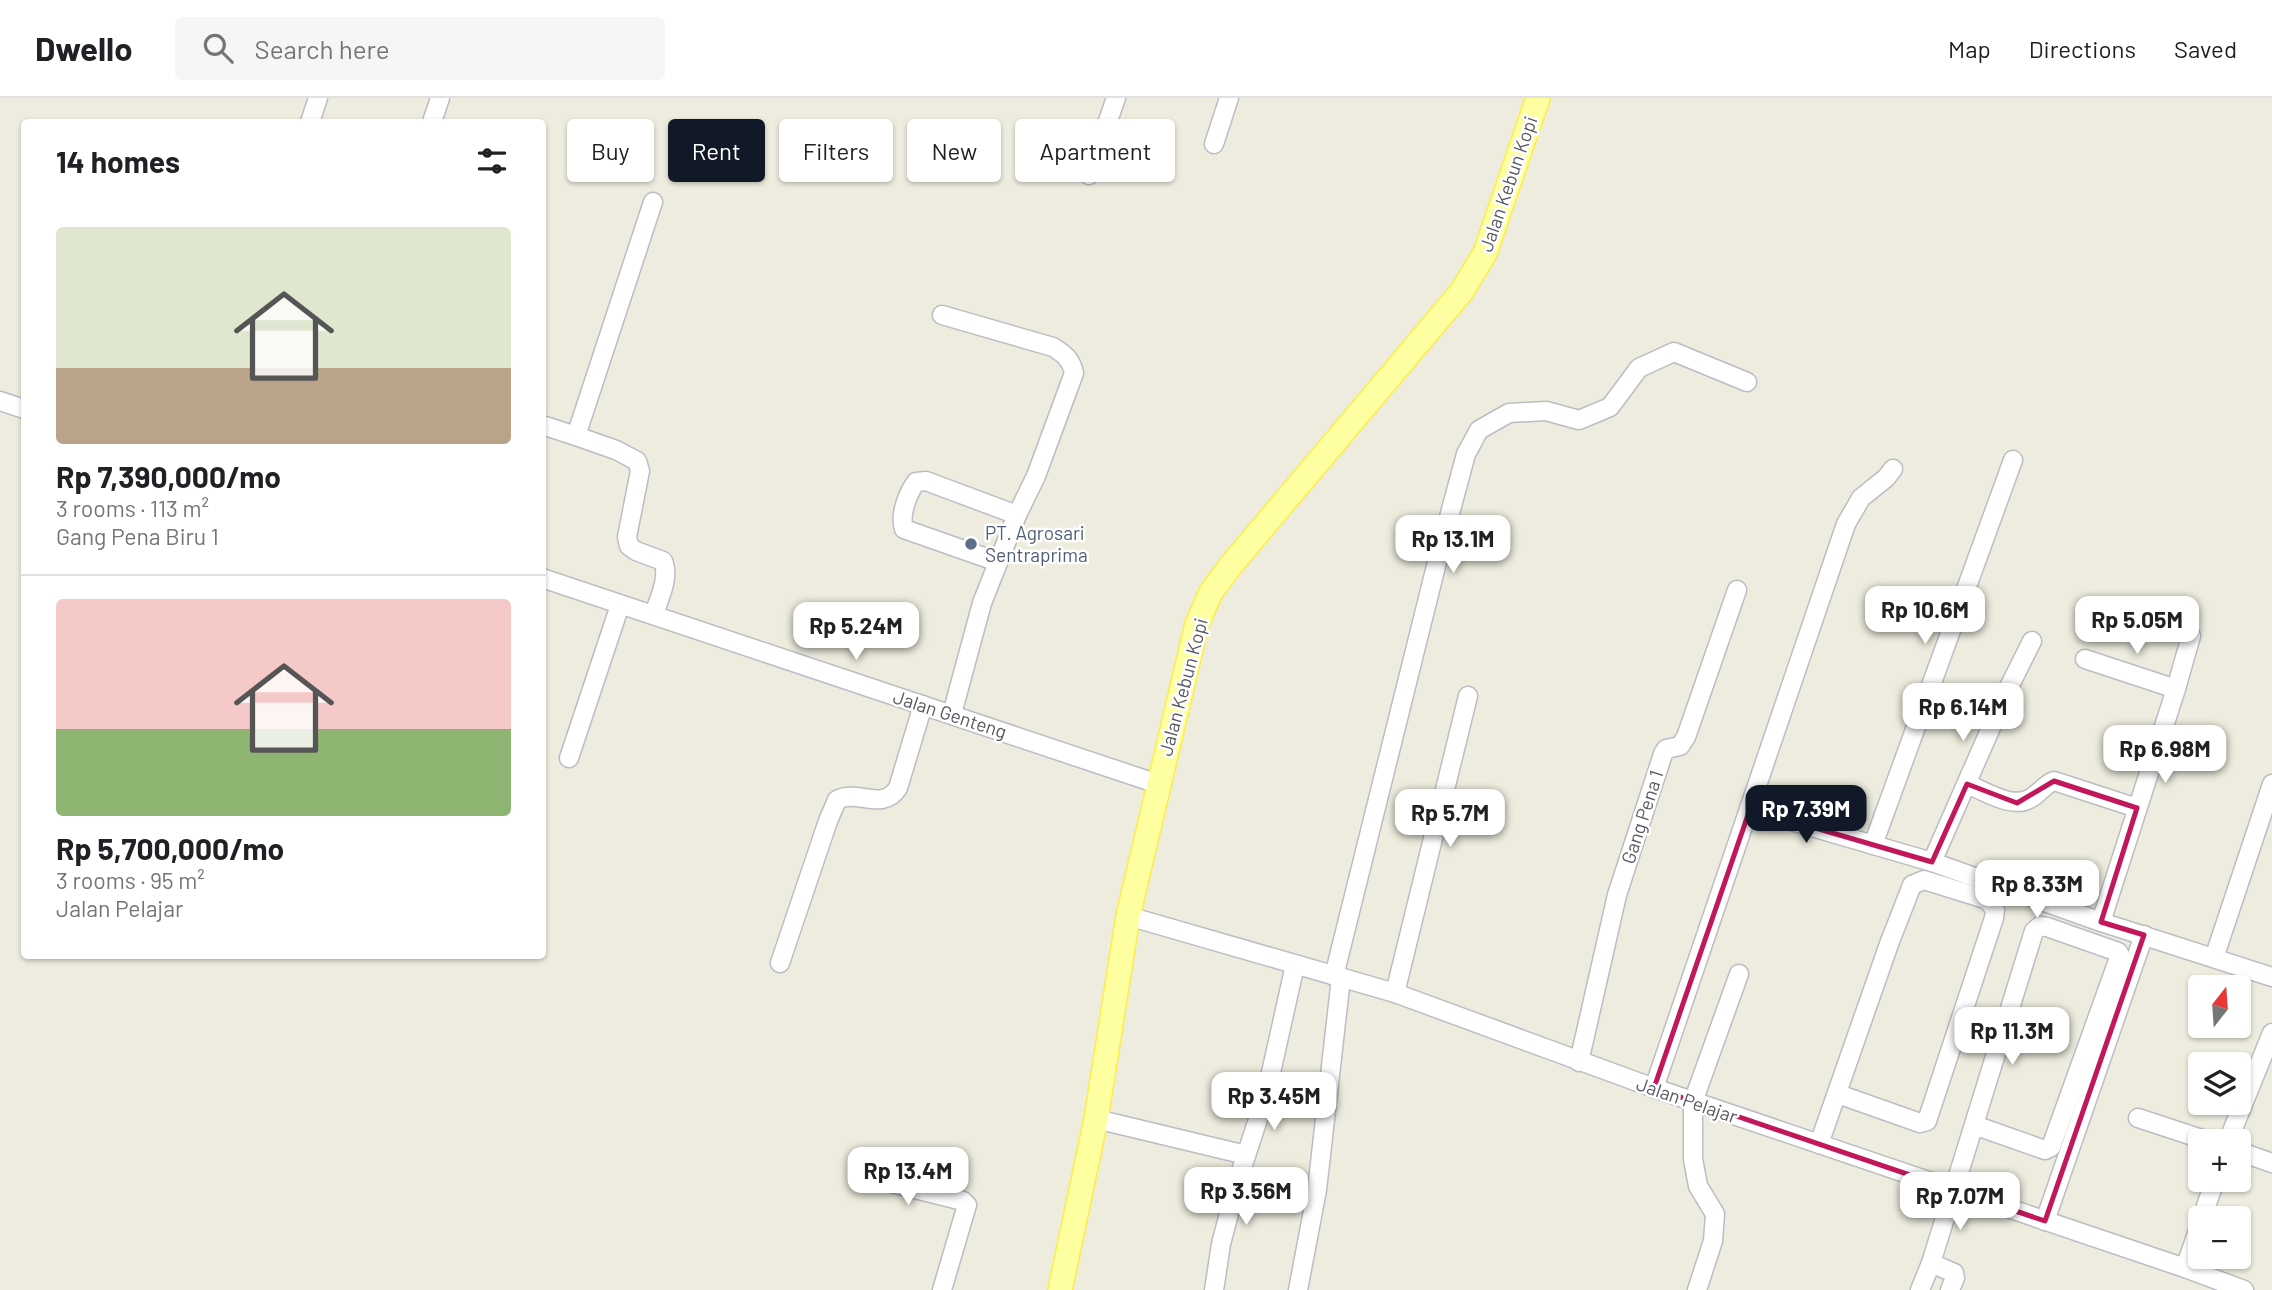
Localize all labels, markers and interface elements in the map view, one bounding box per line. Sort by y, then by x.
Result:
search box [175,17,665,80]
text: Dwello [35,28,133,68]
icon: search [199,29,237,67]
text: Search here [255,33,390,64]
text: Map [1948,34,1991,63]
text: Directions [2029,34,2136,63]
text: Saved [2174,34,2237,63]
street label: Jalan Kebun Kopi [1474,113,1541,255]
chip: Buy [567,119,654,182]
chip: Rent [668,119,765,182]
chip: Filters [779,119,893,182]
chip: New [907,119,1001,182]
chip: Apartment [1015,119,1175,182]
icon: filters [473,142,511,180]
text: 14 homes [56,143,180,179]
icon: home [221,273,347,399]
text: Rp 7,390,000/mo [56,458,281,494]
text: 3 rooms · 113 m² [56,494,209,522]
pin: Rp 13.1M [1381,516,1525,575]
place label: PT. Agrosari Sentraprima [985,521,1088,566]
text: Gang Pena Biru 1 [56,522,219,550]
text: Rp 13.1M [1411,524,1495,552]
marker: PT. Agrosari Sentraprima [963,536,979,552]
pin: Rp 10.6M [1853,587,1997,646]
text: Rp 10.6M [1881,595,1969,623]
pin: Rp 5.05M [2065,596,2209,656]
pin: Rp 5.24M [784,602,928,662]
text: Rp 5.05M [2091,605,2183,633]
text: Rp 5.24M [809,611,903,639]
street label: Jalan Kebun Kopi [1153,615,1212,758]
icon: home [221,645,347,771]
street label: Jalan Genteng [891,684,1010,743]
pin: Rp 6.14M [1891,684,2035,743]
text: Rp 6.14M [1919,692,2007,720]
pin: Rp 6.98M [2093,726,2237,785]
text: Rp 6.98M [2119,734,2211,762]
street label: Gang Pena 1 [1616,767,1667,866]
pin: Rp 7.39M [1734,786,1878,845]
pin: Rp 5.7M [1385,790,1515,849]
text: Rp 7.39M [1762,794,1850,822]
text: Rp 5.7M [1411,798,1489,826]
text: Rp 5,700,000/mo [56,830,284,866]
pin: Rp 8.33M [1965,860,2109,920]
text: 3 rooms · 95 m² [56,866,205,894]
text: Rp 8.33M [1991,869,2083,897]
text: Jalan Pelajar [56,894,183,922]
north arrow [2188,975,2250,1038]
map controls [2188,975,2251,1269]
pin: Rp 11.3M [1940,1007,2084,1067]
text: Rp 11.3M [1970,1016,2054,1044]
button: layers [2188,1052,2251,1115]
pin: Rp 3.45M [1202,1072,1346,1132]
street label: Jalan Pelajar [1634,1072,1741,1128]
text: Rp 3.45M [1227,1081,1321,1109]
button: + [2188,1129,2251,1192]
pin: Rp 13.4M [836,1148,980,1207]
text: Rp 13.4M [864,1156,952,1184]
pin: Rp 3.56M [1174,1168,1318,1227]
pin: Rp 7.07M [1888,1172,2032,1232]
text: Rp 3.56M [1200,1176,1292,1204]
text: Rp 7.07M [1916,1181,2004,1209]
button: − [2188,1206,2251,1269]

